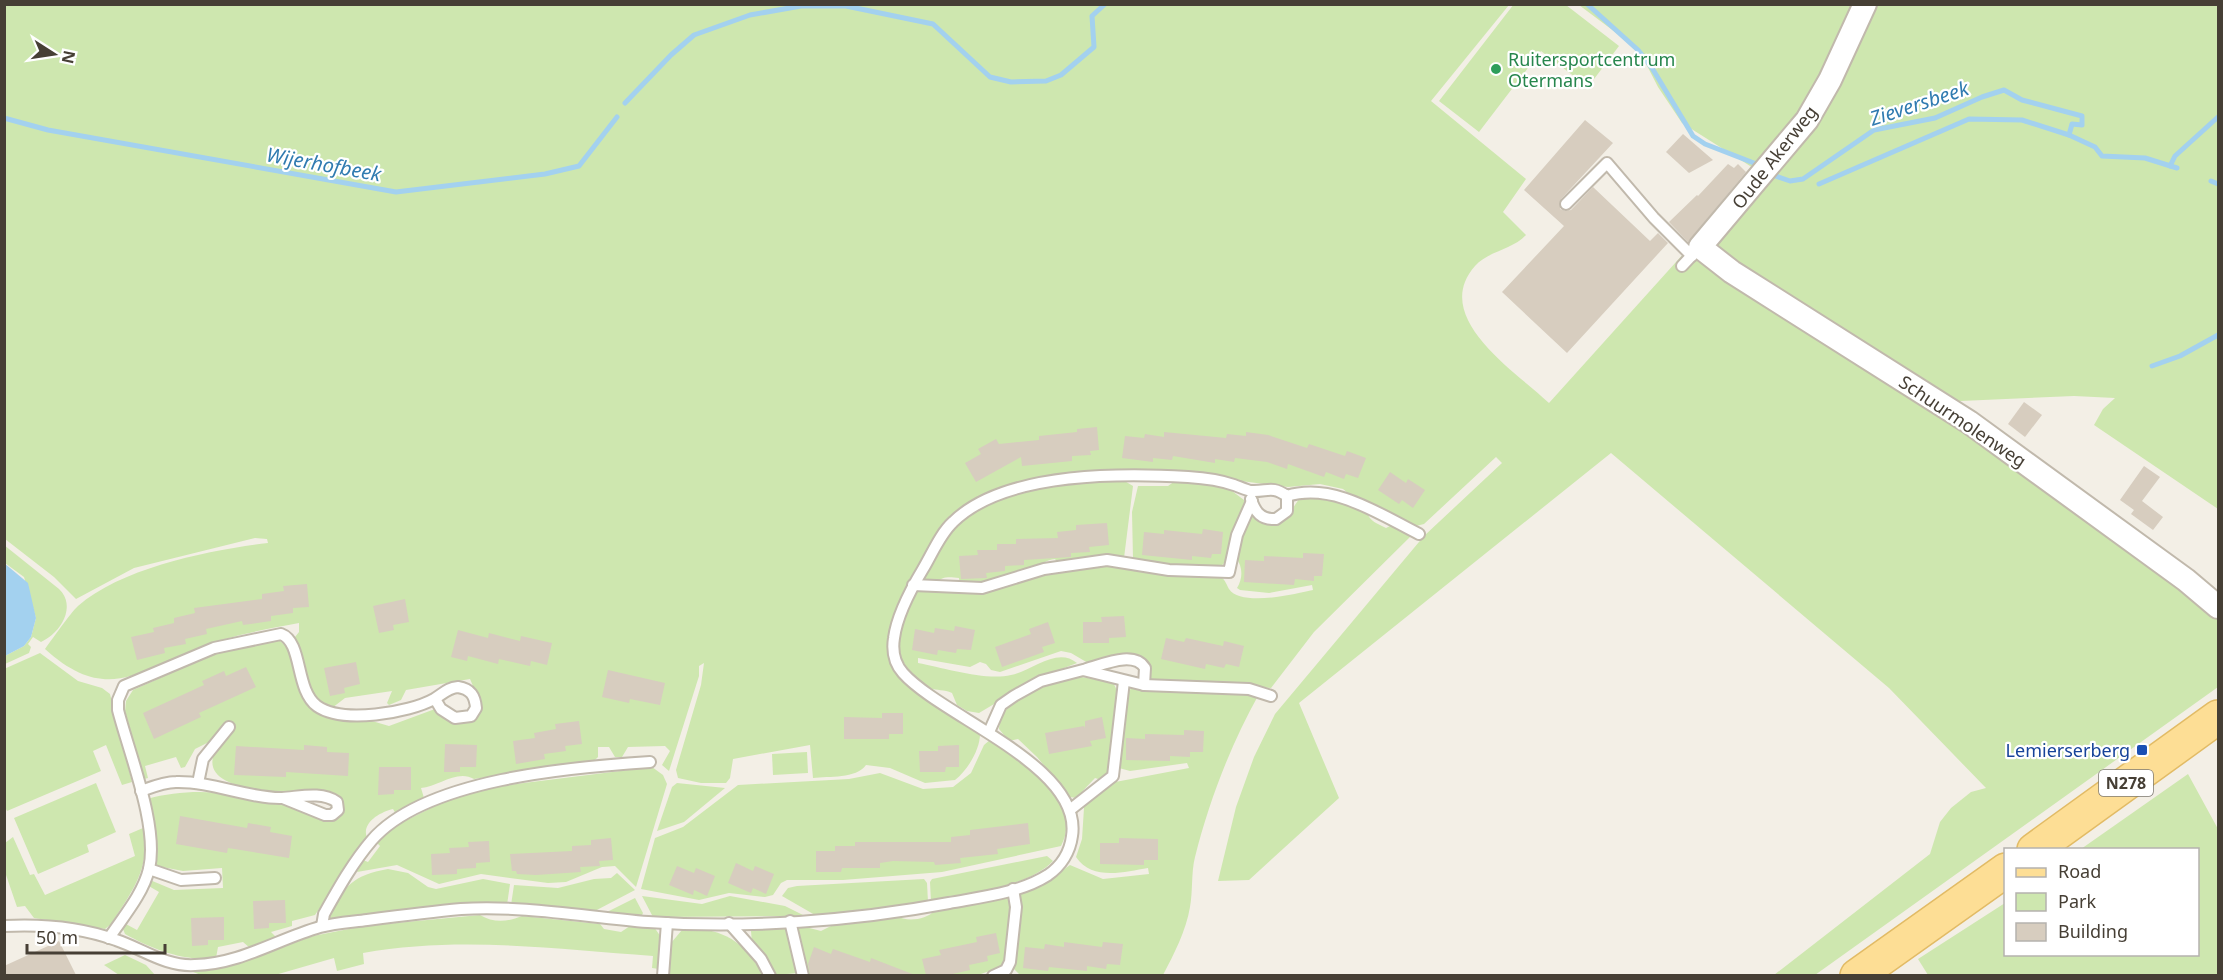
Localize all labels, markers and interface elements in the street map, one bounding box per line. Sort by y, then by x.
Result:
north arrow [24,24,84,84]
place label: Ruitersportcentrum Otermans [1508,47,1675,92]
text: N [57,48,81,66]
marker: Ruitersportcentrum Otermans [1489,62,1503,76]
water label: Zieversbeek [1865,74,1973,132]
street label: Oude Akerweg [1726,100,1822,214]
water label: Wijerhofbeek [265,141,385,188]
street label: Schuurmolenweg [1895,370,2031,472]
place label: Lemierserberg [2006,738,2130,762]
marker: Lemierserberg [2135,743,2149,757]
road number: N278 [2099,770,2153,796]
legend [2004,848,2199,956]
text: Road [2058,859,2101,883]
text: Park [2058,889,2096,913]
scale bar [27,917,165,955]
text: Building [2058,919,2128,943]
text: 50 m [36,925,78,949]

